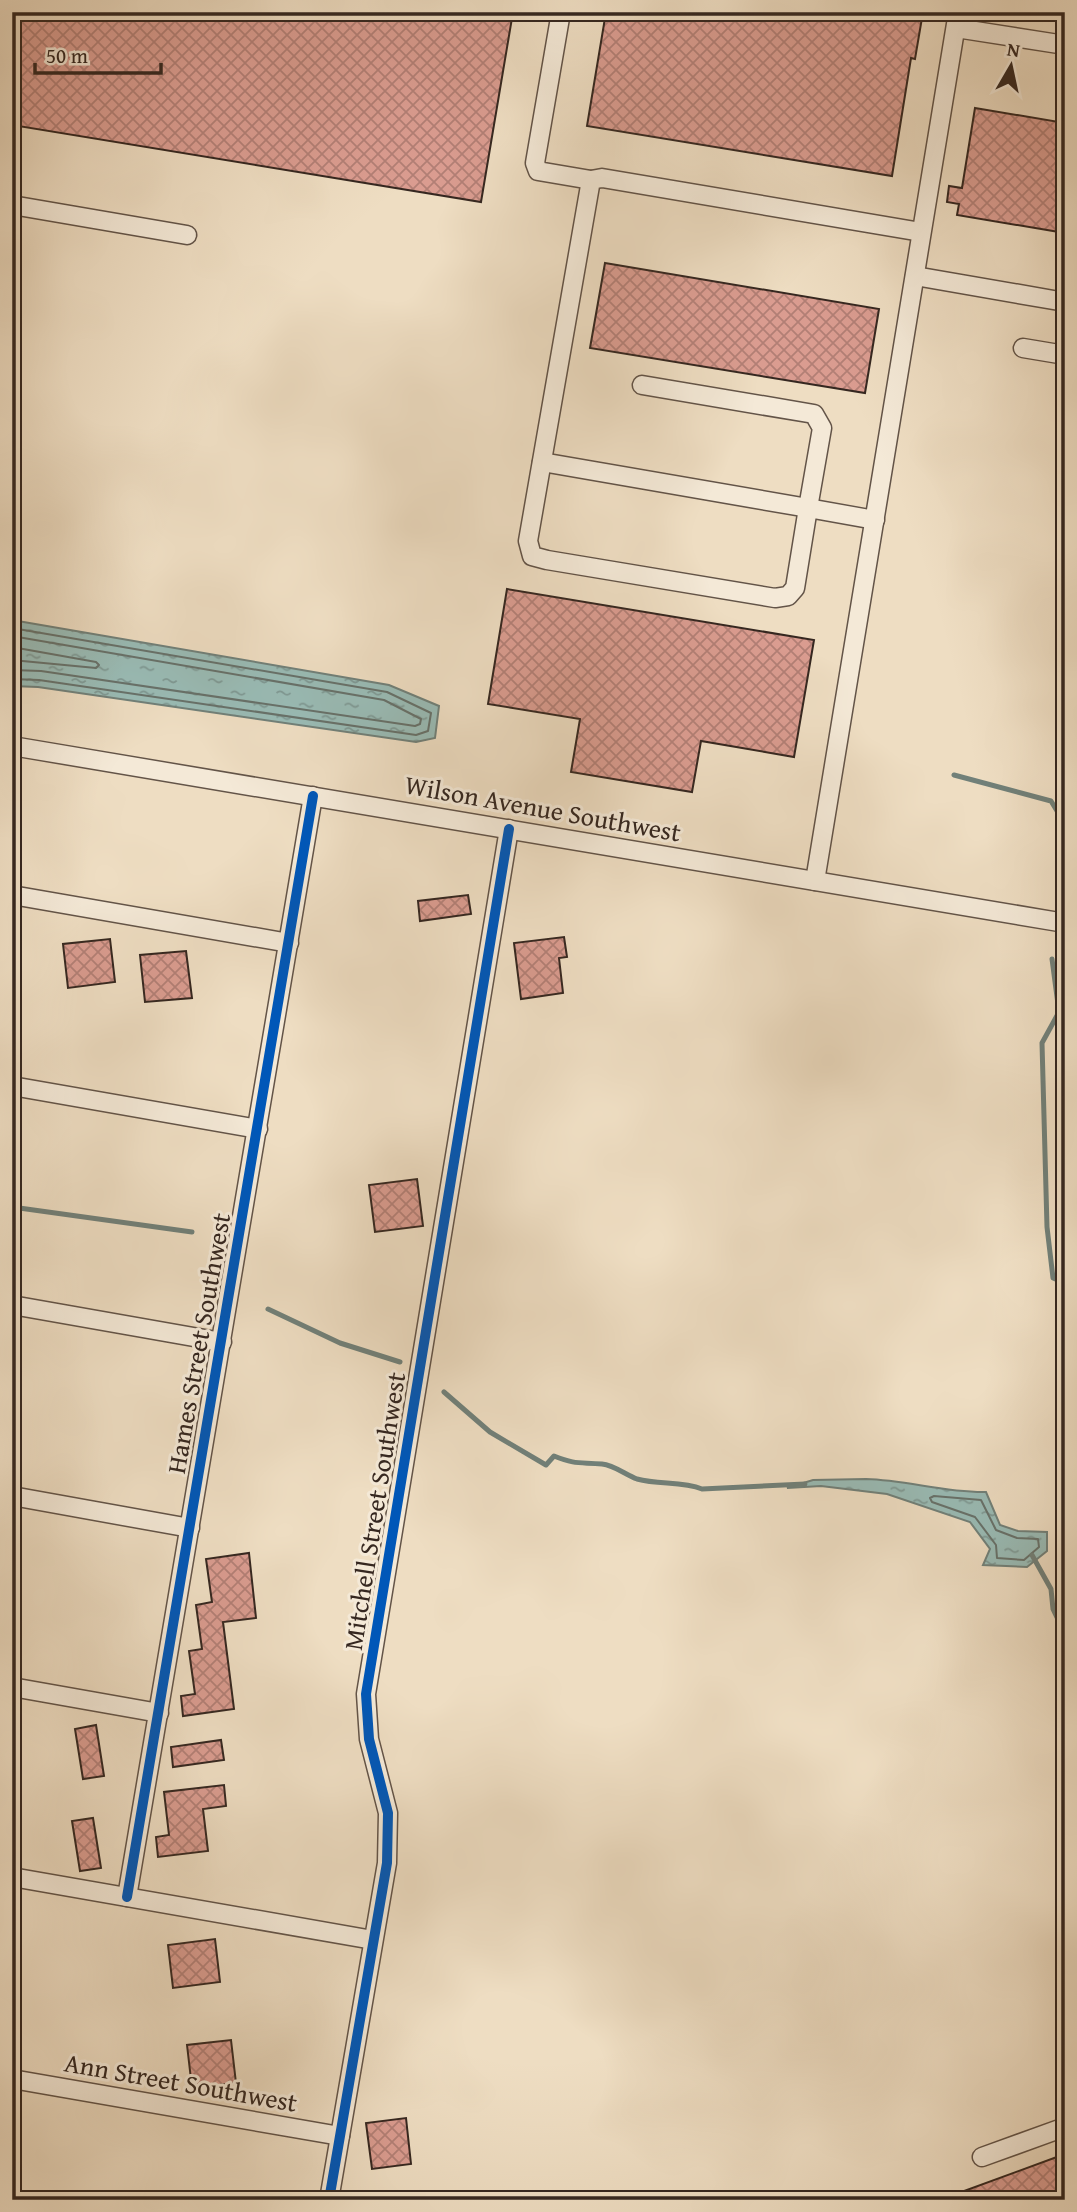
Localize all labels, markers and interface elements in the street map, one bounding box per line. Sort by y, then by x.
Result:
scale bar [35,32,161,76]
north arrow [976,32,1046,102]
text: N [1005,34,1022,64]
text: 50 m [46,40,88,71]
street label: Wilson Avenue Southwest [402,765,684,851]
street label: Hames Street Southwest [156,1210,240,1476]
street label: Mitchell Street Southwest [333,1369,415,1653]
street label: Ann Street Southwest [62,2042,300,2122]

